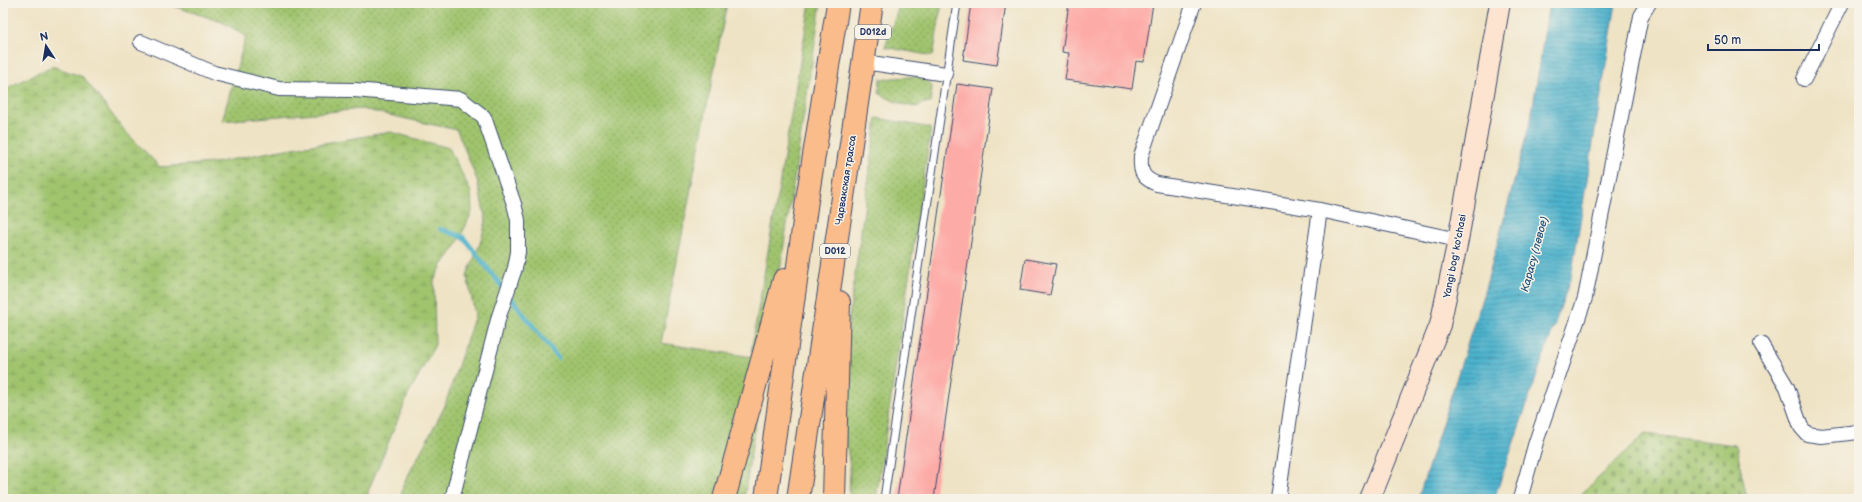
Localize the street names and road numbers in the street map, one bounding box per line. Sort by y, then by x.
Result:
road number: D012d [855,25,891,39]
street label: Чарвакская трасса [833,134,859,226]
street label: Yangi bog' ko'chasi [1441,213,1469,300]
road number: D012 [820,244,850,258]

